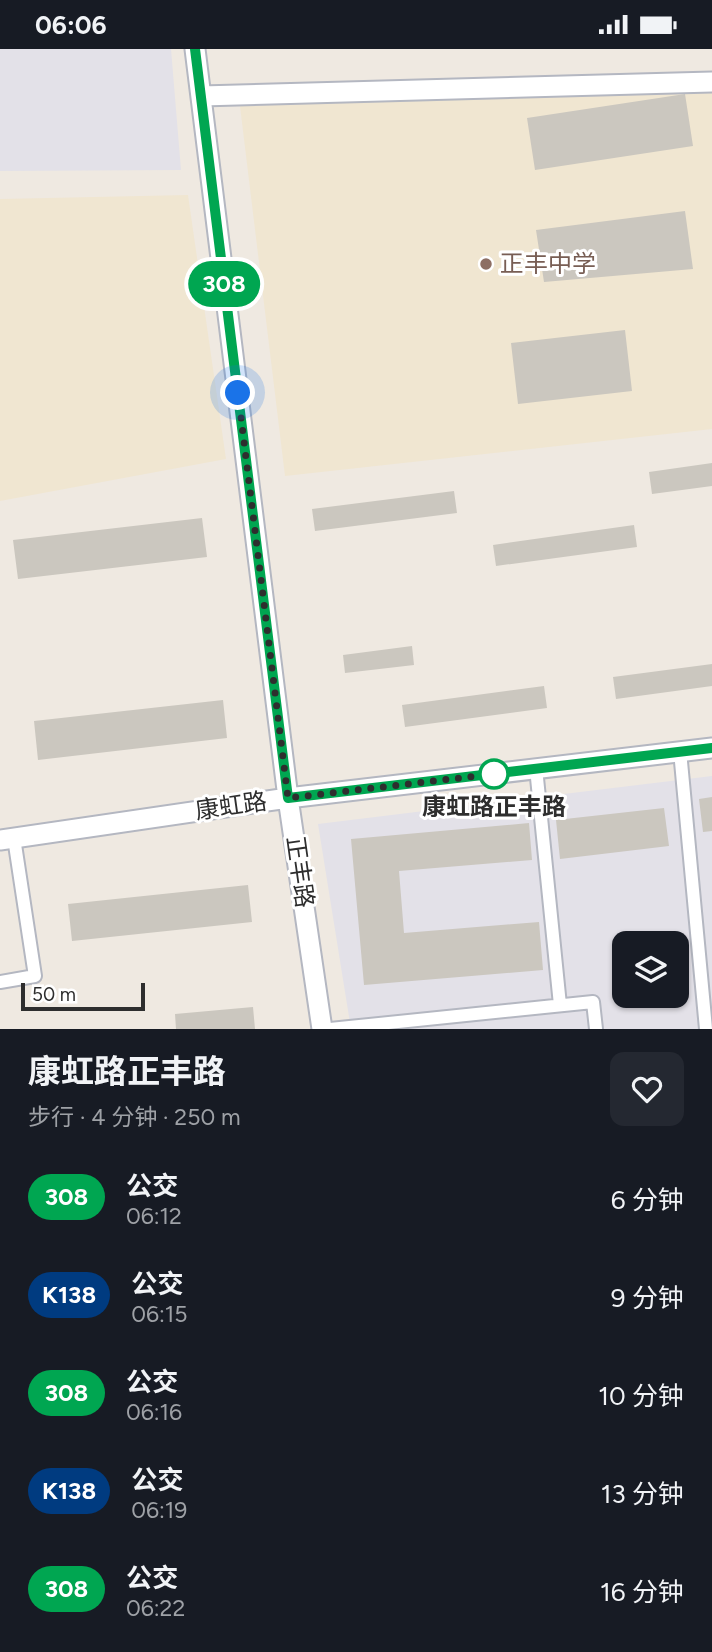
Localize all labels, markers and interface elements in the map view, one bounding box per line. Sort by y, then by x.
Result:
text: 06:06 [35,9,107,41]
place label: 正丰中学 [500,249,596,278]
marker: 正丰中学 [478,256,494,272]
line badge: 308 [184,261,264,307]
text: 308 [202,269,246,298]
your location [220,375,255,410]
marker: 康虹路正丰路 [479,759,509,789]
street label: 康虹路 [193,786,269,825]
place label: 康虹路正丰路 [422,792,566,821]
street label: 正丰路 [281,834,320,910]
map controls [612,931,689,1008]
button: layers [612,931,689,1008]
scale bar [21,980,145,1012]
text: 50 m [32,983,76,1006]
text: 康虹路正丰路 [28,1052,226,1091]
button: heart [610,1052,684,1126]
text: 步行 · 4 分钟 · 250 m [28,1103,240,1131]
text: 公交 [126,1170,178,1202]
text: 308 [45,1182,88,1211]
text: 6 分钟 [611,1184,684,1216]
text: 06:12 [126,1202,182,1230]
text: 公交 [131,1268,183,1300]
text: K138 [42,1280,96,1309]
text: 9 分钟 [611,1282,684,1314]
text: 06:15 [131,1300,187,1328]
text: 公交 [126,1366,178,1398]
text: 308 [45,1378,88,1407]
text: 10 分钟 [598,1380,684,1412]
text: 06:16 [126,1398,182,1426]
text: 公交 [131,1464,183,1496]
text: K138 [42,1476,96,1505]
text: 13 分钟 [601,1478,684,1510]
text: 06:19 [131,1496,187,1524]
text: 公交 [126,1562,178,1594]
text: 308 [45,1574,88,1603]
text: 16 分钟 [600,1576,684,1608]
text: 06:22 [126,1594,185,1622]

